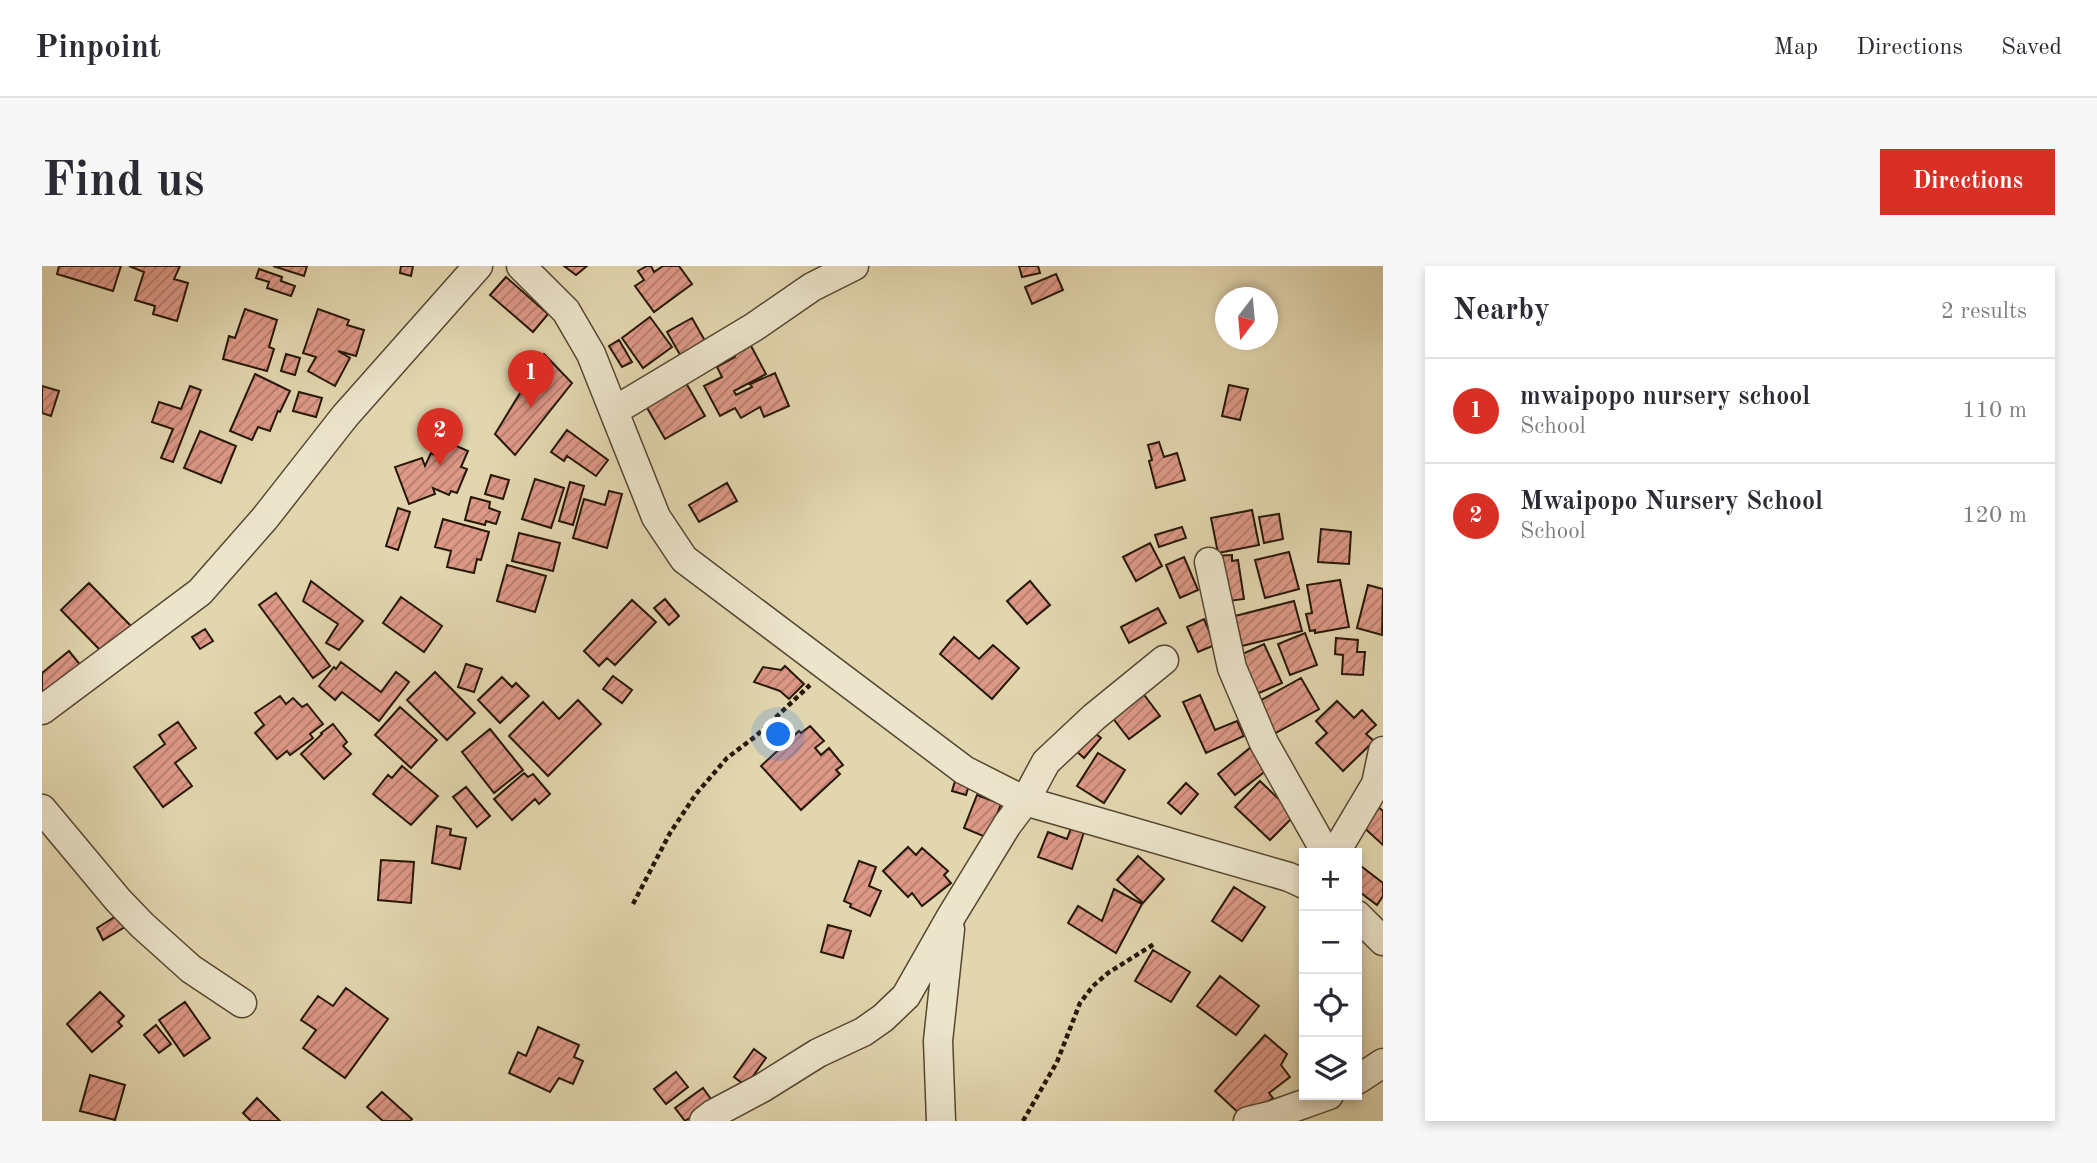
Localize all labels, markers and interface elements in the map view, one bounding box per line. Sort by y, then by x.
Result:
text: Pinpoint [35,32,161,65]
text: Map [1774,36,1818,60]
text: Directions [1856,36,1963,60]
text: Saved [2001,36,2062,60]
button: Directions [1880,149,2055,215]
text: Find us [42,158,205,207]
north arrow [1215,287,1278,350]
text: Nearby [1453,296,1550,326]
text: 2 results [1941,300,2027,323]
pin: 1 [508,350,554,408]
text: mwaipopo nursery school [1520,384,1810,410]
text: 1 [1469,399,1483,422]
text: 110 m [1962,399,2027,422]
pin: 2 [417,408,463,466]
text: School [1520,415,1586,438]
text: Mwaipopo Nursery School [1520,489,1823,515]
text: 2 [1469,504,1483,527]
text: 120 m [1962,504,2027,527]
text: School [1520,520,1586,543]
your location [761,717,795,751]
map controls [1299,848,1362,1100]
button: + [1299,848,1362,911]
button: − [1299,911,1362,974]
button: locate [1299,974,1362,1037]
button: layers [1299,1037,1362,1100]

